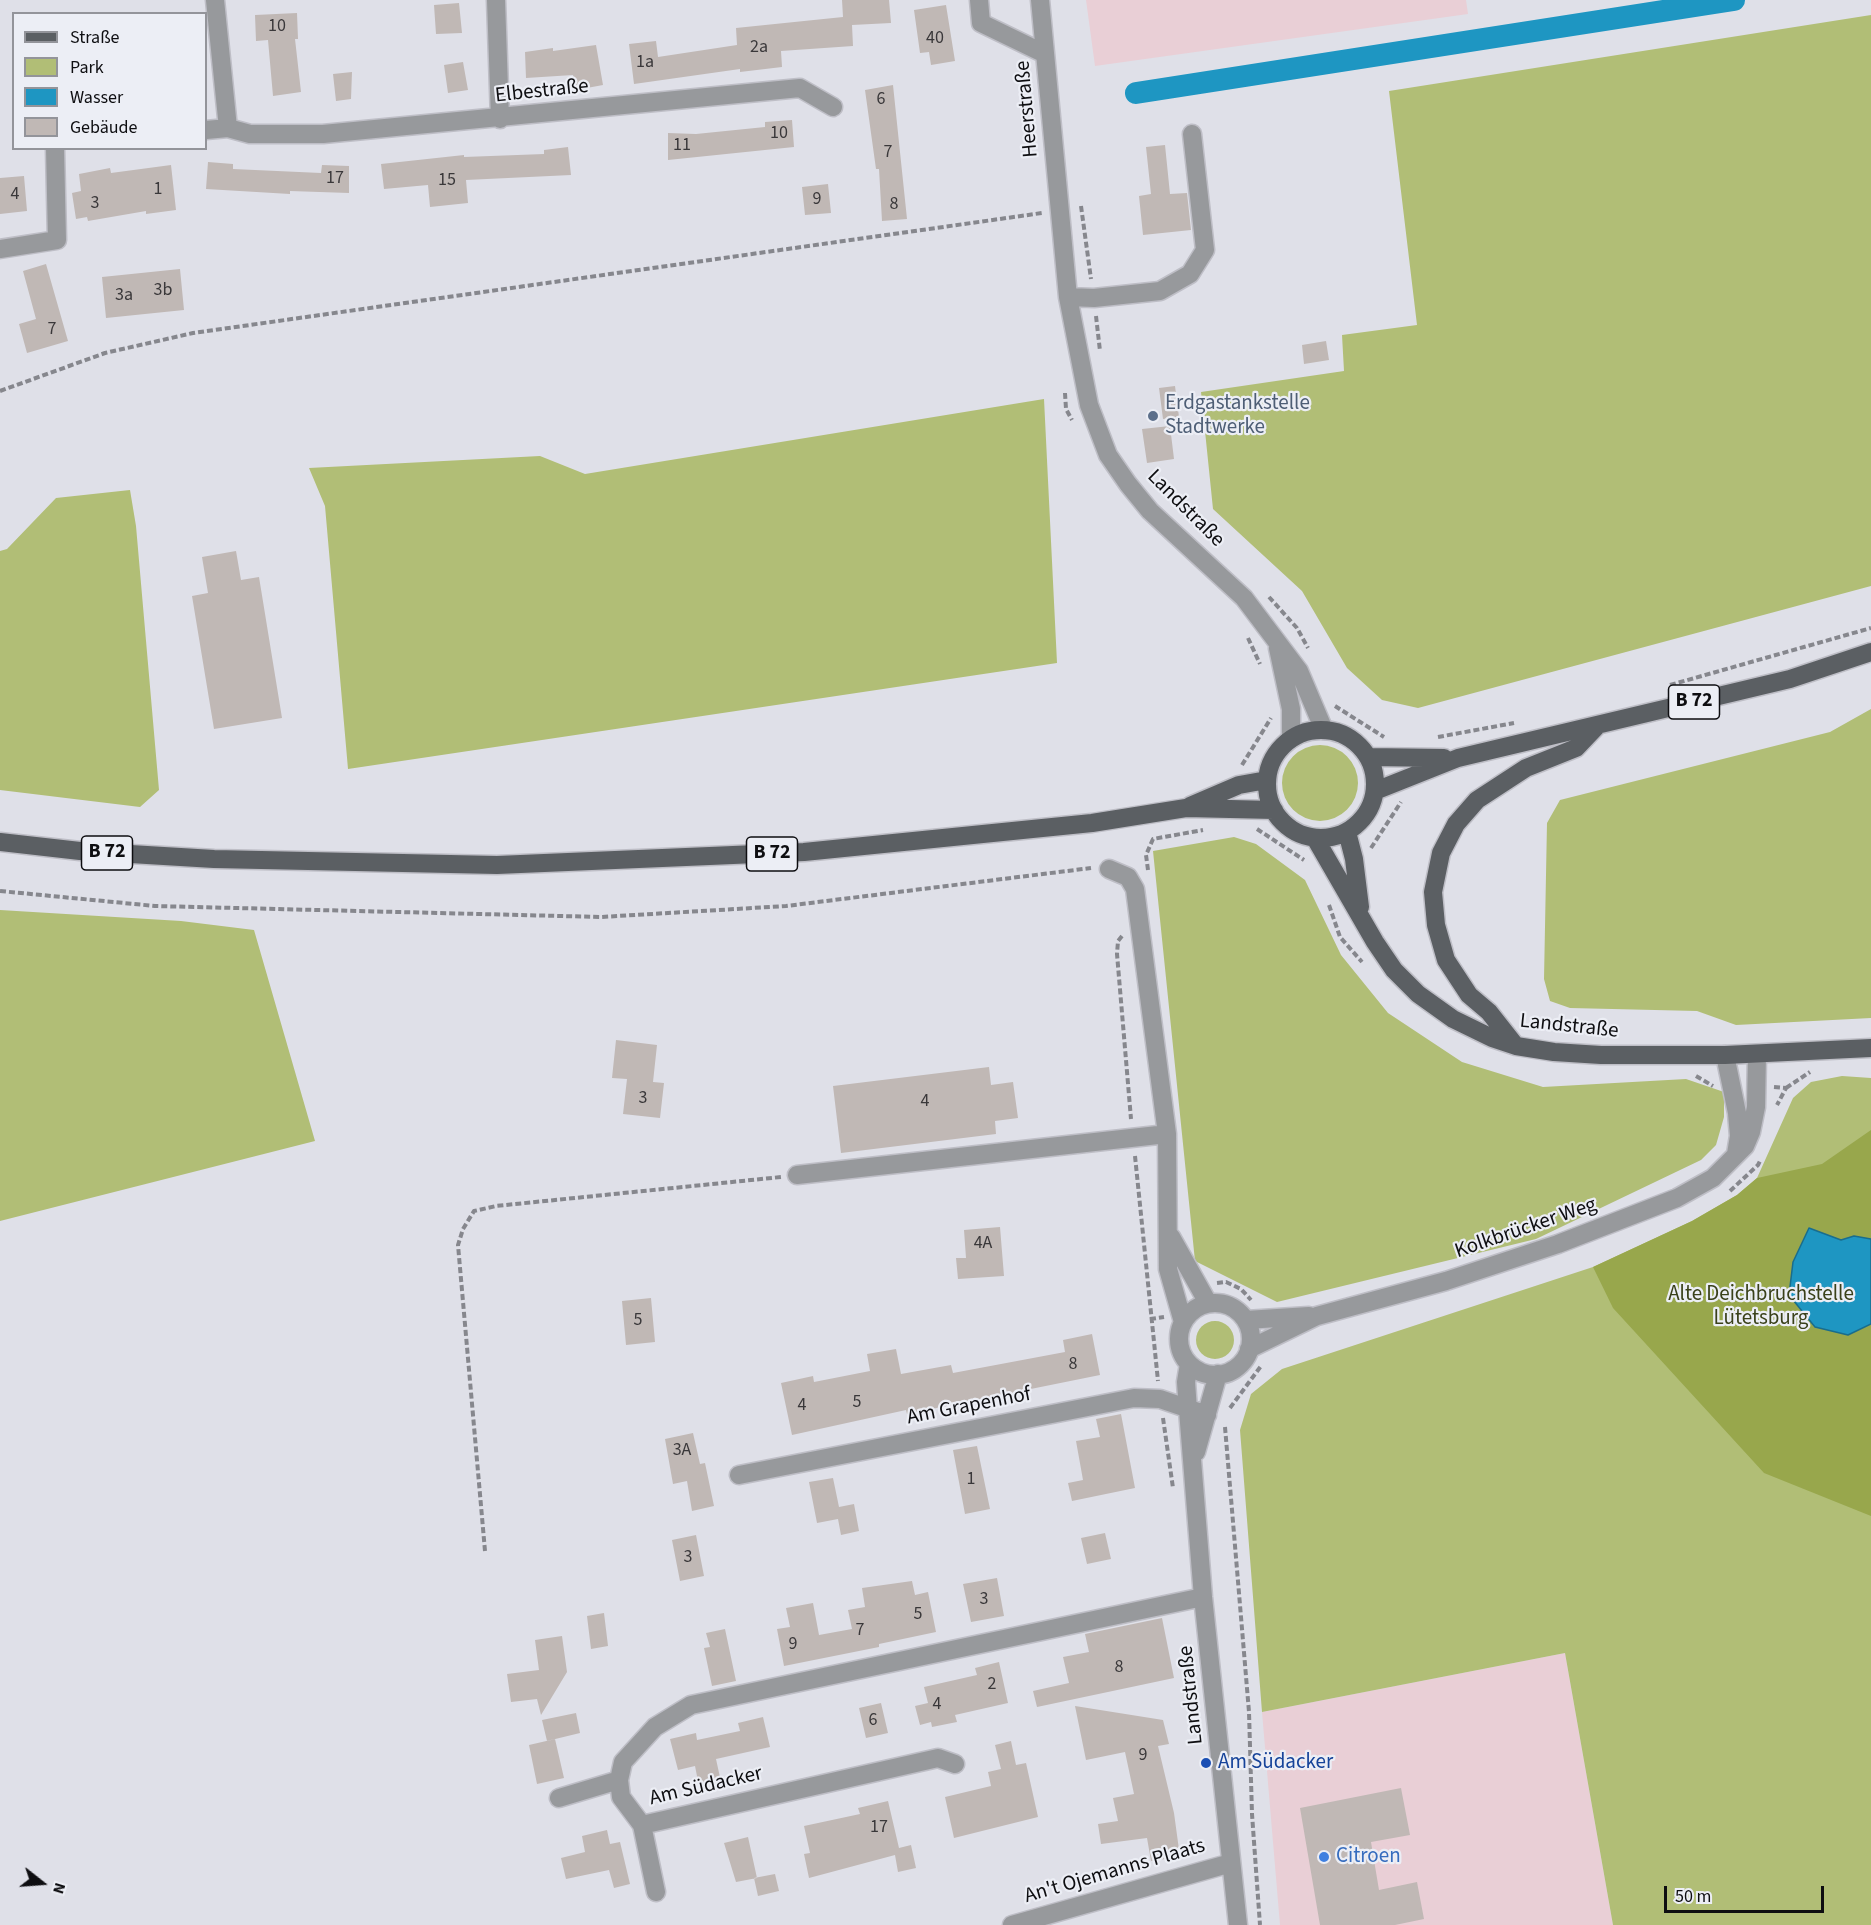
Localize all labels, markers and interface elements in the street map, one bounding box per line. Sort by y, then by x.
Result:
legend [12,12,207,150]
house number: 10 [268,16,286,38]
text: Straße [70,25,119,50]
house number: 40 [926,28,944,50]
house number: 2a [750,37,768,59]
house number: 1a [636,52,654,74]
text: Park [70,55,104,80]
street label: Heerstraße [1011,60,1045,158]
street label: Elbestraße [494,75,590,109]
text: Wasser [70,85,123,110]
house number: 6 [877,89,885,111]
text: Gebäude [70,115,138,140]
house number: 10 [770,123,788,145]
house number: 11 [673,135,691,157]
house number: 7 [884,142,892,164]
house number: 17 [326,168,344,190]
house number: 15 [438,170,456,192]
house number: 1 [154,179,162,201]
house number: 4 [11,184,19,206]
house number: 9 [813,189,821,211]
house number: 3 [91,193,99,215]
house number: 8 [890,194,898,216]
house number: 3b [154,280,172,302]
house number: 3a [115,285,133,307]
house number: 7 [48,319,56,341]
place label: Erdgastankstelle Stadtwerke [1165,391,1310,441]
marker: Erdgastankstelle Stadtwerke [1146,409,1160,423]
street label: Landstraße [1141,465,1229,553]
road number: B 72 [1668,685,1720,719]
road number: B 72 [82,836,132,870]
road number: B 72 [746,837,798,871]
street label: Landstraße [1518,1009,1620,1045]
house number: 3 [639,1088,647,1110]
house number: 4 [921,1091,929,1113]
street label: Kolkbrücker Weg [1452,1193,1600,1265]
house number: 4A [974,1233,992,1255]
park label: Alte Deichbruchstelle Lütetsburg [1668,1282,1854,1332]
house number: 5 [634,1310,642,1332]
house number: 8 [1069,1354,1077,1376]
street label: Am Grapenhof [905,1383,1033,1431]
house number: 5 [853,1392,861,1414]
house number: 4 [798,1395,806,1417]
house number: 3A [673,1440,691,1462]
house number: 1 [967,1469,975,1491]
house number: 3 [684,1547,692,1569]
house number: 3 [980,1589,988,1611]
house number: 5 [914,1604,922,1626]
house number: 7 [856,1620,864,1642]
house number: 9 [789,1634,797,1656]
street label: Landstraße [1174,1644,1210,1746]
house number: 8 [1115,1657,1123,1679]
house number: 2 [988,1674,996,1696]
house number: 4 [933,1694,941,1716]
house number: 6 [869,1710,877,1732]
house number: 9 [1139,1745,1147,1767]
place label: Am Südacker [1218,1750,1333,1776]
marker: Am Südacker [1199,1756,1213,1770]
street label: Am Südacker [647,1762,765,1812]
house number: 17 [870,1817,888,1839]
street label: An't Ojemanns Plaats [1022,1834,1208,1910]
place label: Citroen [1336,1844,1401,1870]
marker: Citroen [1317,1850,1331,1864]
north arrow [12,1853,72,1913]
scale bar [1667,1874,1828,1912]
text: N [47,1880,71,1897]
text: 50 m [1675,1884,1711,1909]

